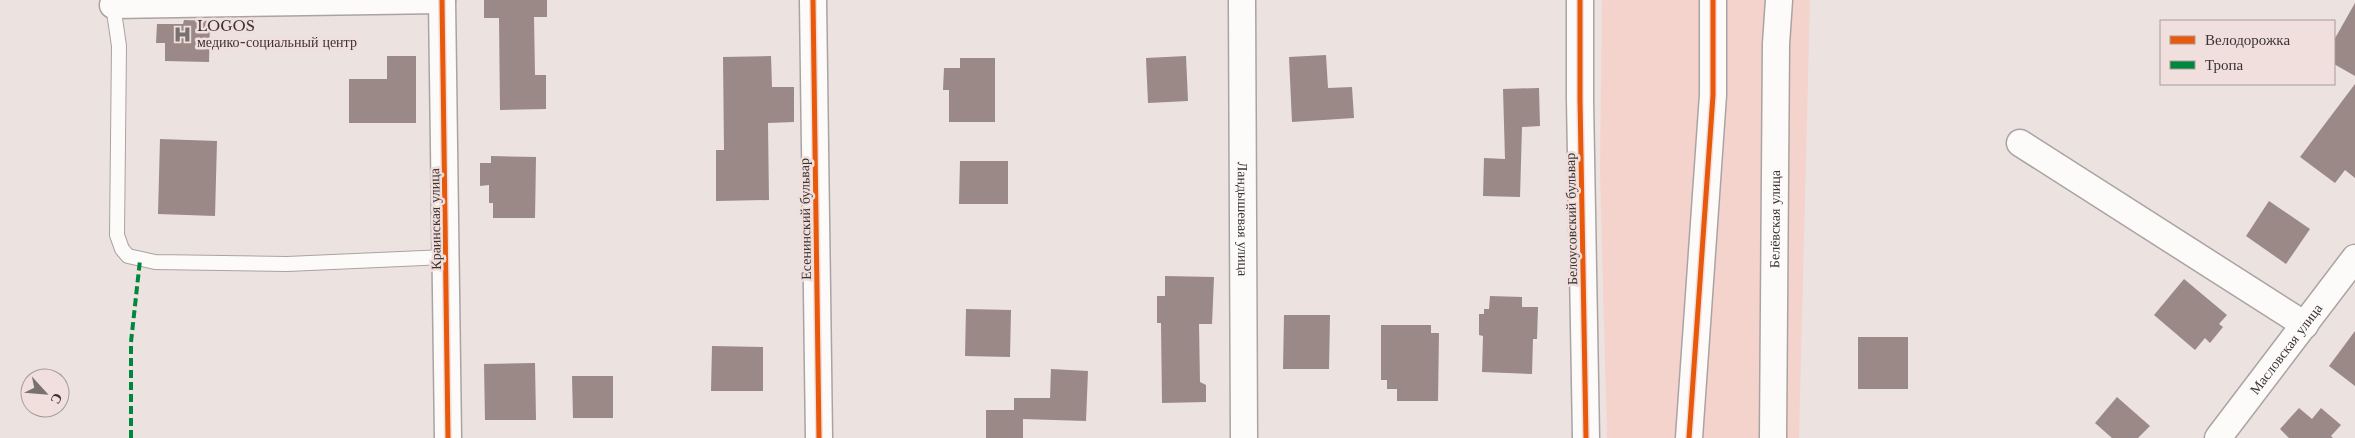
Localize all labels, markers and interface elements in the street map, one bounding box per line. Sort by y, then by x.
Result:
place label: LOGOS медико-социальный центр [197,17,357,51]
legend [2160,20,2335,85]
hospital icon: LOGOS медико-социальный центр [173,24,193,44]
text: Велодорожка [2205,30,2290,49]
text: Тропа [2205,55,2244,74]
street label: Белоусовский бульвар [1561,153,1581,285]
street label: Есенинский бульвар [795,158,815,280]
street label: Ландышевая улица [1234,162,1252,277]
street label: Краинская улица [425,167,445,270]
street label: Белёвская улица [1765,169,1784,268]
street label: Масловская улица [2245,299,2327,398]
north arrow [20,368,70,418]
text: С [46,390,67,407]

